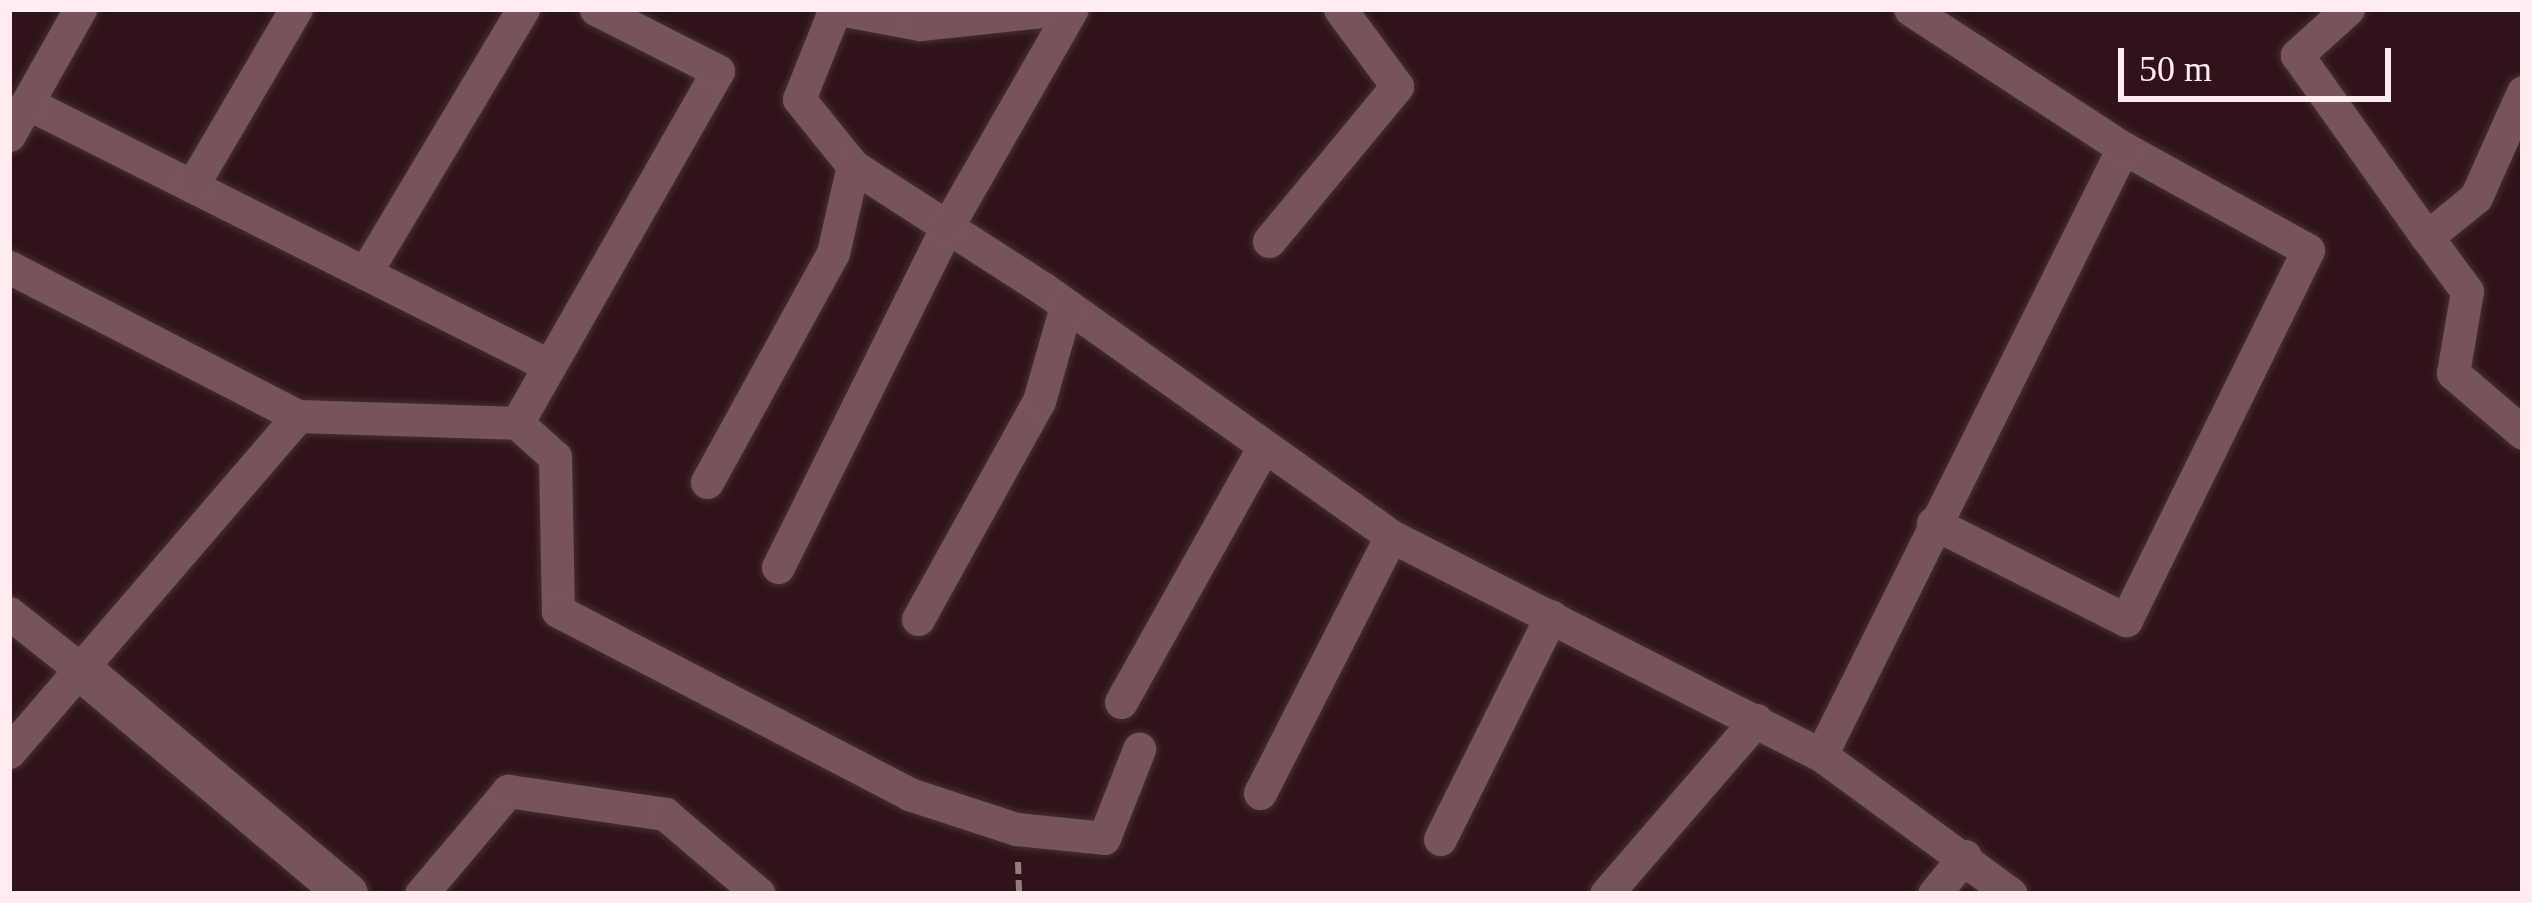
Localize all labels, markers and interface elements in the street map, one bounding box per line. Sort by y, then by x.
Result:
scale bar [2124,24,2397,98]
text: 50 m [2139,49,2212,89]

